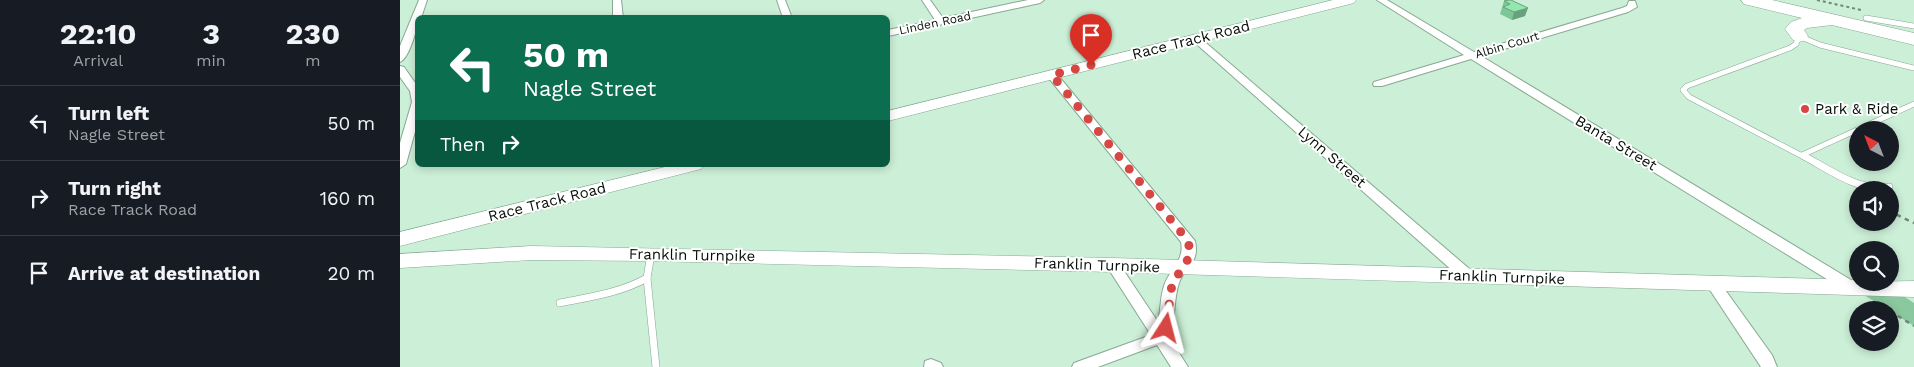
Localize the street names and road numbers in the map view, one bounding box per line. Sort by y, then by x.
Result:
street label: Linden Road [898,9,972,37]
street label: Race Track Road [1130,17,1252,63]
street label: Albin Court [1473,29,1541,61]
street label: Banta Street [1572,112,1661,175]
street label: Lynn Street [1294,123,1370,192]
street label: Race Track Road [486,179,608,225]
street label: Franklin Turnpike [629,245,755,265]
street label: Franklin Turnpike [1034,254,1160,276]
street label: Franklin Turnpike [1439,266,1565,288]

